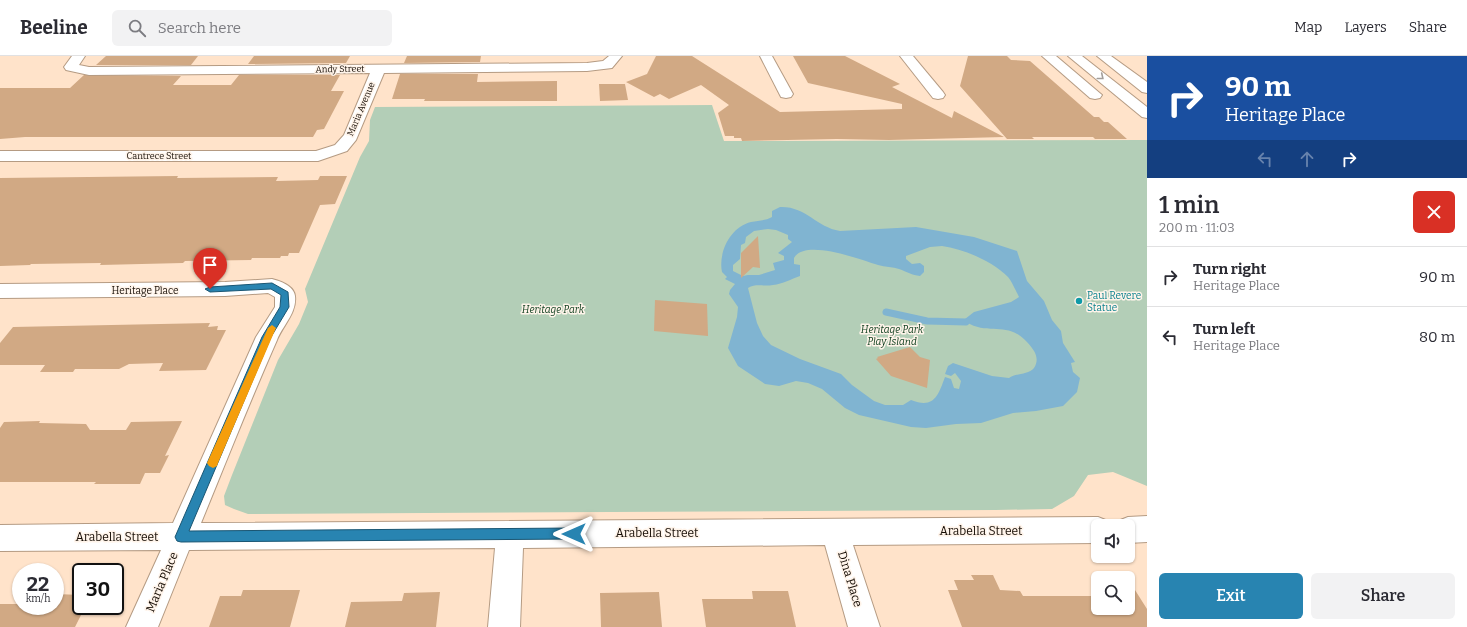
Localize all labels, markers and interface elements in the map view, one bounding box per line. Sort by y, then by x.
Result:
search box [112,10,392,46]
text: Beeline [20,16,88,39]
icon: search [126,17,148,39]
text: Search here [158,19,241,37]
text: Map [1294,19,1322,36]
text: Layers [1344,19,1387,36]
text: Share [1409,19,1447,36]
street label: Andy Street [315,64,365,74]
text: 90 m [1225,70,1291,103]
one-way arrow [1096,72,1103,79]
icon: right [1159,72,1211,124]
street label: Maria Avenue [345,80,377,137]
text: Heritage Place [1225,104,1345,126]
icon: left [1254,148,1276,170]
icon: ahead [1296,148,1318,170]
icon: right [1338,148,1360,170]
street label: Cantrece Street [127,151,192,161]
text: 1 min [1159,191,1219,219]
button: close [1413,191,1455,233]
text: 200 m · 11:03 [1159,220,1235,235]
pin [193,248,227,289]
icon: arrive [199,254,221,276]
text: Turn right [1193,260,1266,278]
icon: right [1159,266,1181,288]
text: 90 m [1419,268,1455,286]
text: Heritage Place [1193,278,1280,293]
street label: Heritage Place [112,285,178,297]
place label: Paul Revere Statue [1087,290,1141,314]
marker: Paul Revere Statue [1074,296,1084,306]
park label: Heritage Park [522,304,585,316]
text: Turn left [1193,320,1255,338]
park label: Heritage Park Play Island [861,324,924,348]
icon: left [1159,326,1181,348]
text: 80 m [1419,328,1455,346]
text: Heritage Place [1193,338,1280,353]
position arrow [553,513,595,555]
map controls [1091,519,1135,615]
button: sound [1091,519,1135,563]
street label: Arabella Street [940,524,1023,538]
street label: Arabella Street [616,526,699,540]
street label: Arabella Street [76,530,159,544]
street label: Dina Place [835,549,865,609]
street label: Maria Place [143,550,181,614]
speed limit sign: 30 [72,563,124,615]
button: search [1091,571,1135,615]
text: 22 [27,572,49,596]
button: Exit [1159,573,1303,619]
button: Share [1311,573,1455,619]
text: km/h [26,593,50,605]

